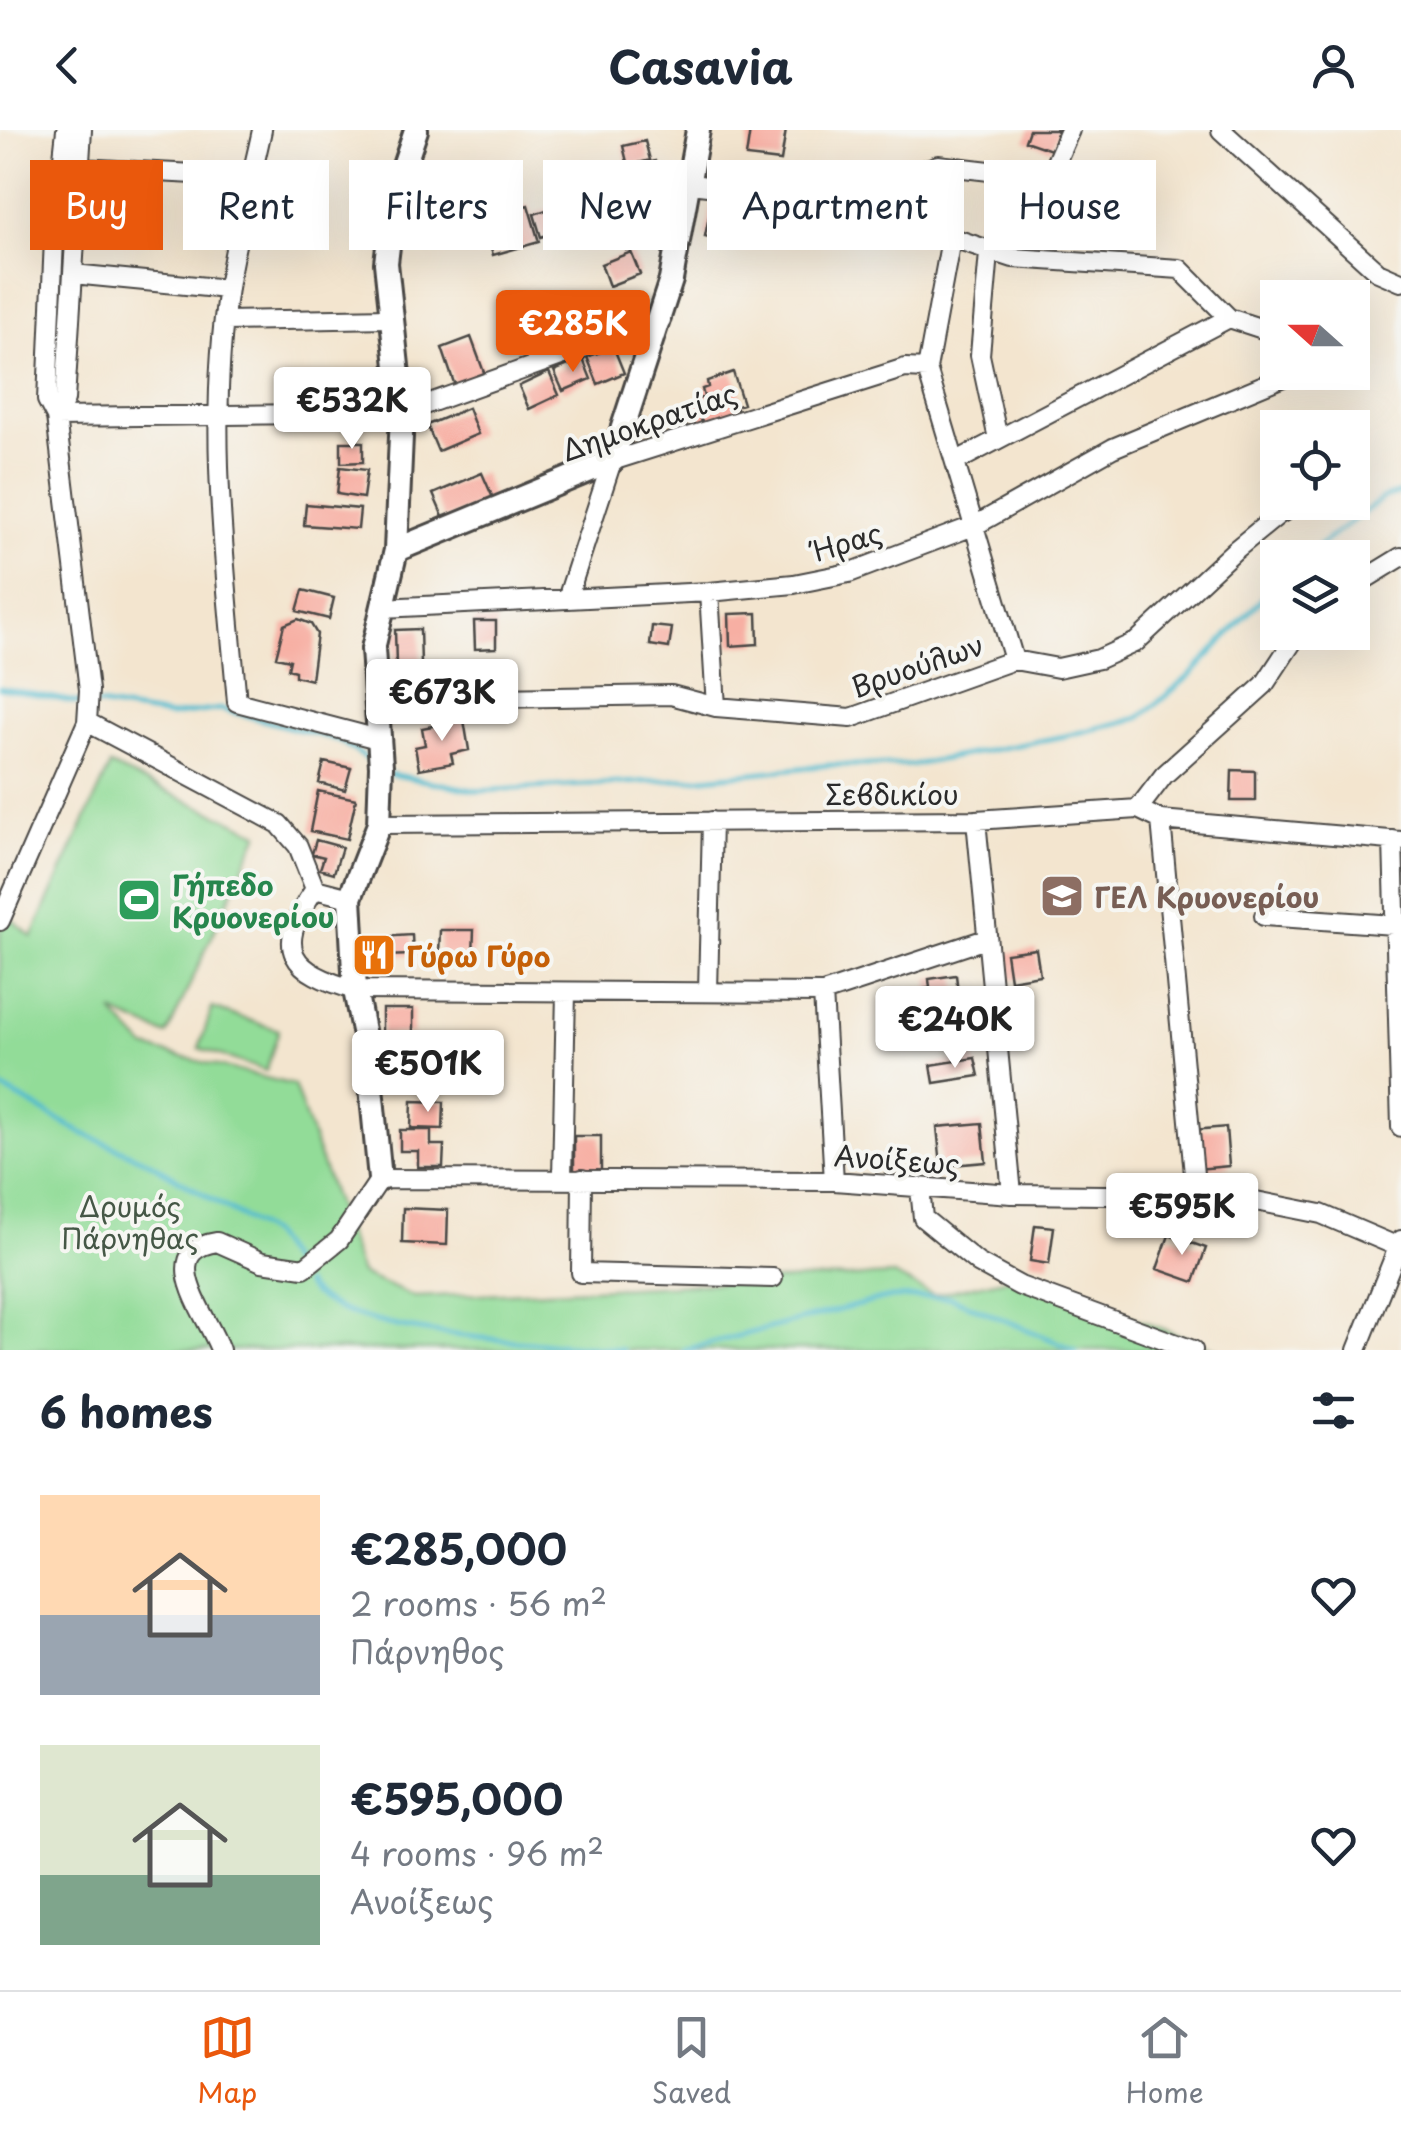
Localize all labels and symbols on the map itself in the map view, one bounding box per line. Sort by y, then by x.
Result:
north arrow [1260,280,1370,390]
pin: €285K [503,290,643,375]
pin: €532K [282,367,422,452]
street label: Δημοκρατίας [555,371,743,471]
street label: Ήρας [803,510,887,573]
street label: Βρυούλων [845,622,989,708]
pin: €673K [372,659,512,744]
street label: Σεβδικίου [825,772,959,815]
place label: Γήπεδο Κρυονερίου [172,863,335,938]
school or university icon: ΓΕΛ Κρυονερίου [1039,873,1085,919]
place label: ΓΕΛ Κρυονερίου [1094,875,1319,918]
sports icon: Γήπεδο Κρυονερίου [116,877,162,923]
restaurant icon: Γύρω Γύρο [351,932,397,978]
place label: Γύρω Γύρο [406,934,550,977]
pin: €240K [885,986,1025,1071]
pin: €501K [358,1030,498,1115]
street label: Ανοίξεως [833,1133,961,1185]
pin: €595K [1112,1173,1252,1258]
park label: Δρυμός Πάρνηθας [61,1184,199,1259]

